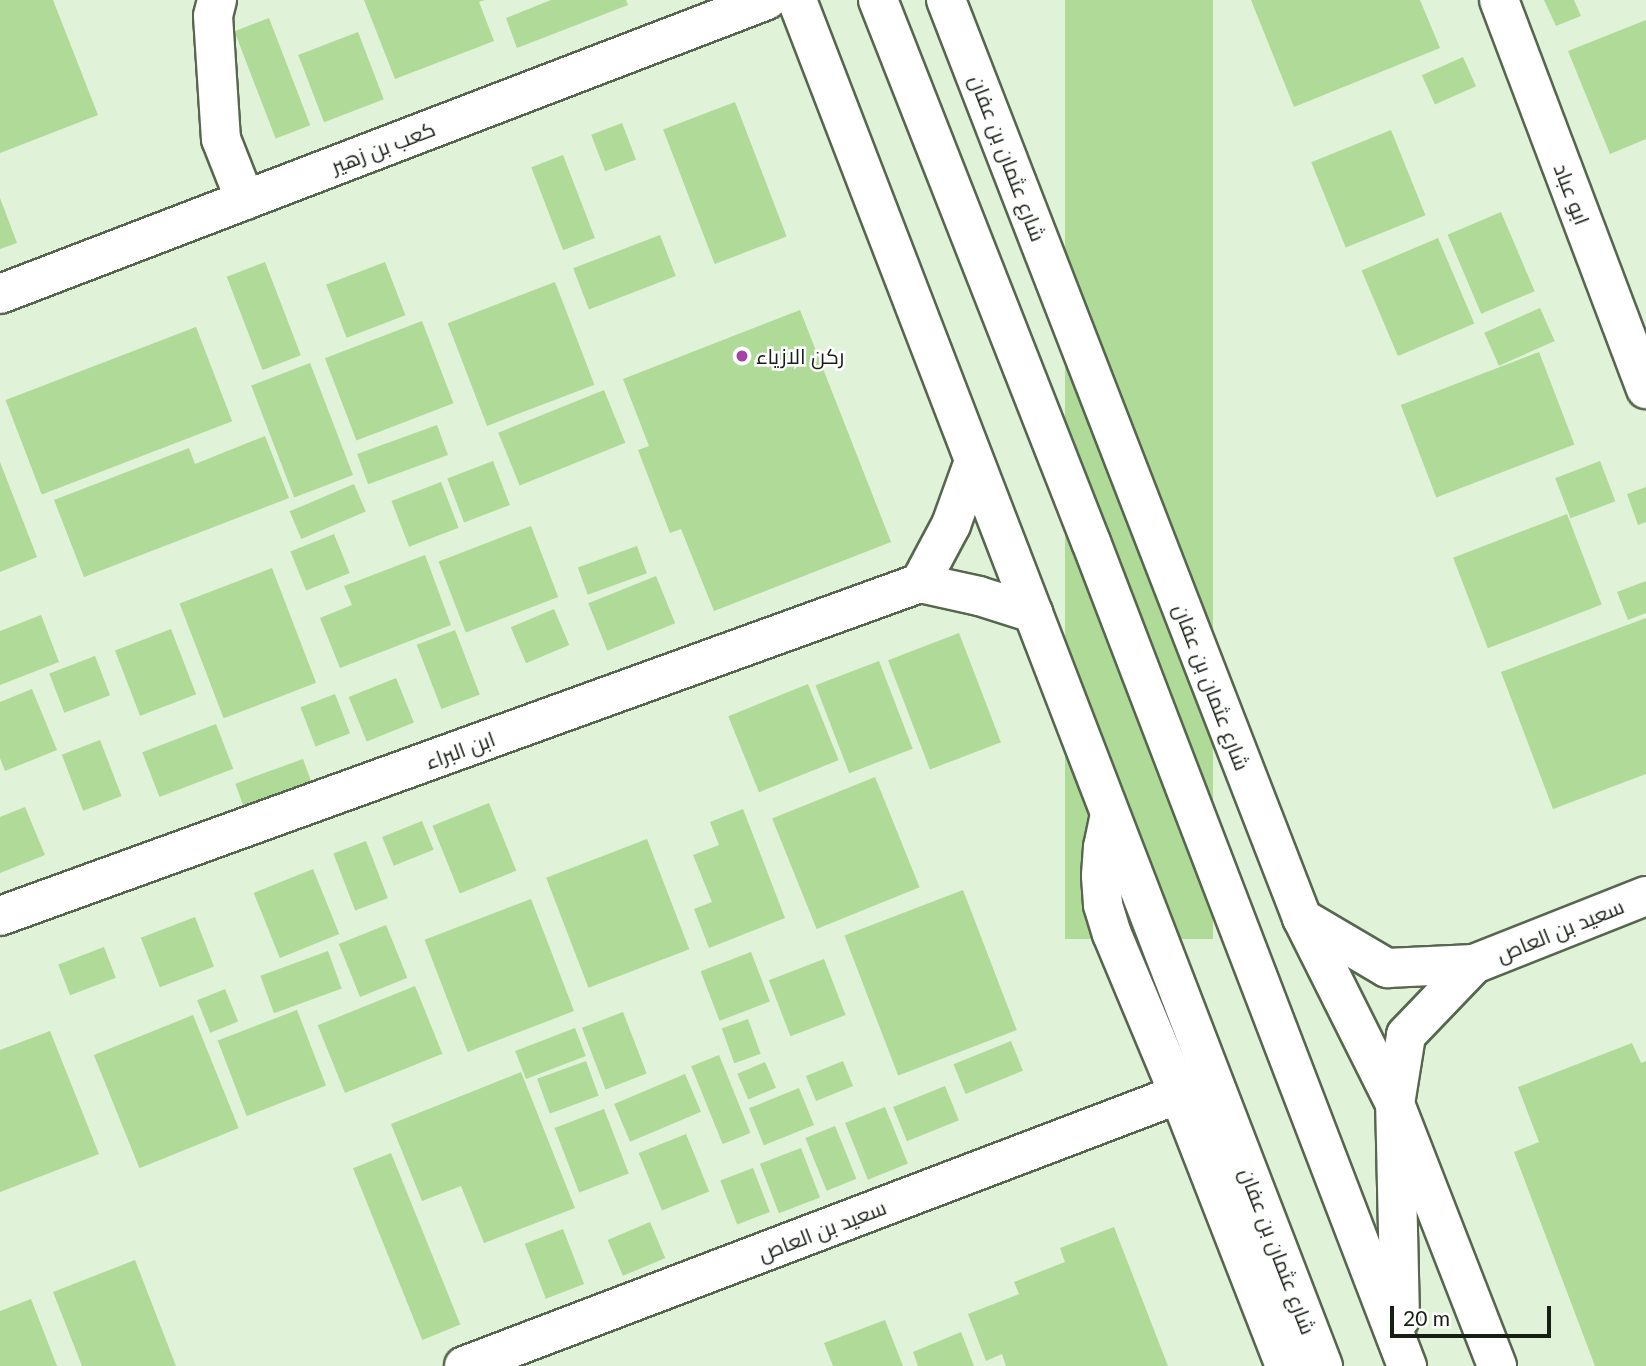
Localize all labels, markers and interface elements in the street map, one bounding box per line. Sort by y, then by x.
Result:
street label: شارع عثمان بن عفان [965,71,1051,245]
street label: كعب بن زهير [327,116,439,178]
street label: ابو عباد [1549,160,1595,228]
place label: ركن الازياء [756,343,844,369]
marker: ركن الازياء [734,348,750,364]
street label: شارع عثمان بن عفان [1169,600,1255,774]
street label: ابن البراء [422,726,498,774]
street label: سعيد بن العاص [1493,893,1627,967]
street label: شارع عثمان بن عفان [1235,1164,1321,1338]
street label: سعيد بن العاص [754,1194,890,1266]
scale bar [1394,1292,1555,1336]
text: 20 m [1403,1305,1450,1330]

